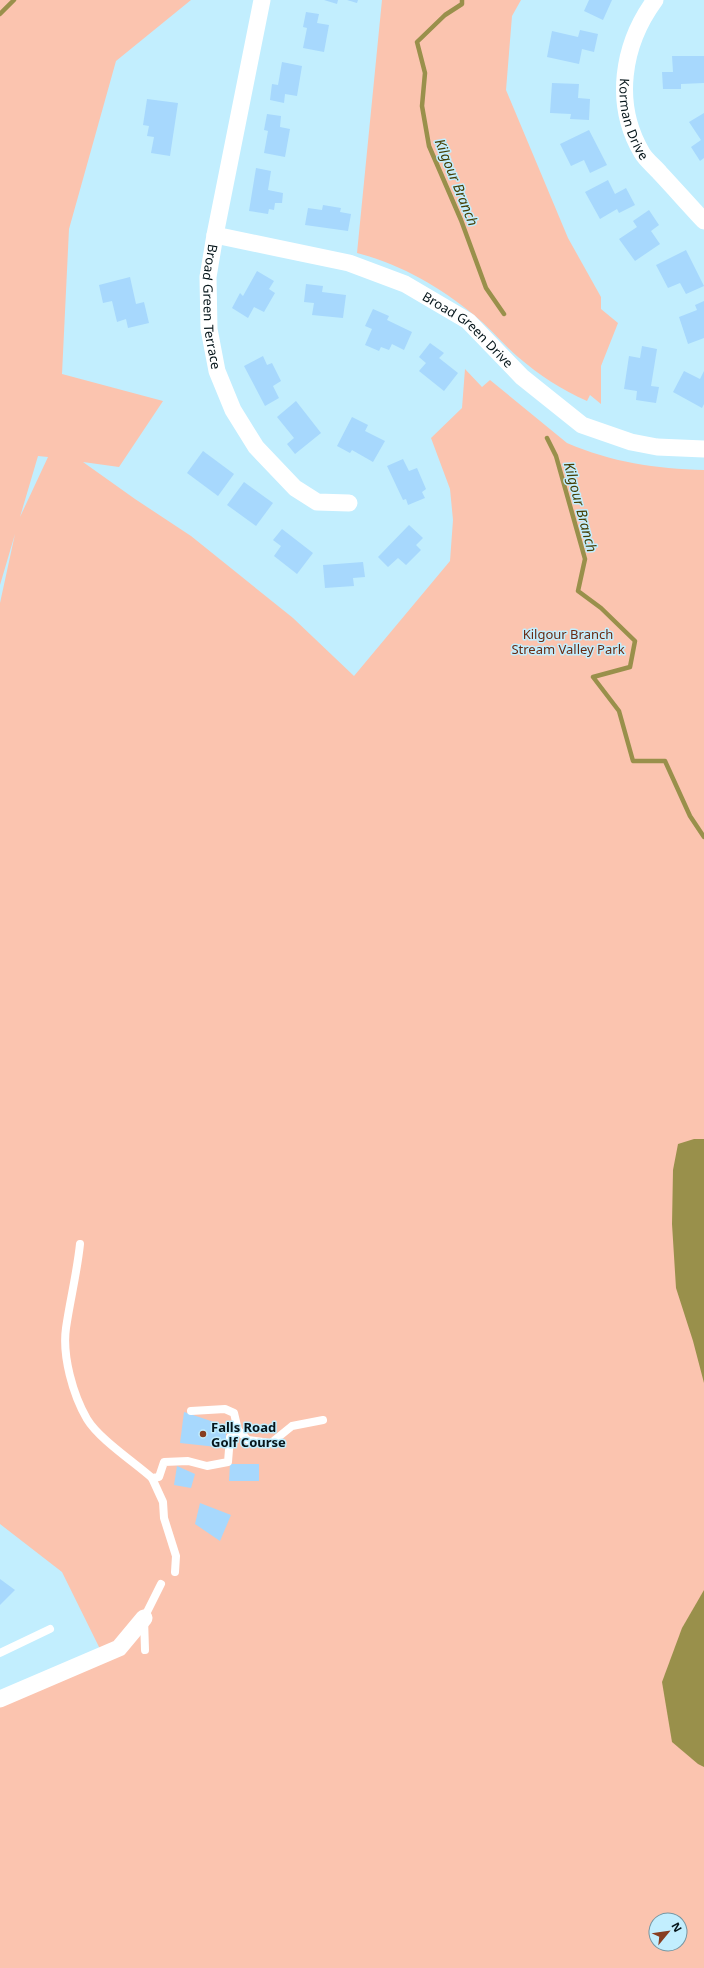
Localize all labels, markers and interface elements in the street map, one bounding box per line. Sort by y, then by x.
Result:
street label: Korman Drive [615,78,653,163]
water label: Kilgour Branch [431,136,483,228]
street label: Broad Green Terrace [199,243,225,371]
street label: Broad Green Drive [419,287,517,372]
water label: Kilgour Branch [560,460,602,554]
park label: Kilgour Branch Stream Valley Park [511,625,625,658]
place label: Falls Road Golf Course [211,1418,286,1451]
marker: Falls Road Golf Course [198,1429,208,1439]
north arrow [648,1912,688,1952]
text: N [668,1919,686,1934]

